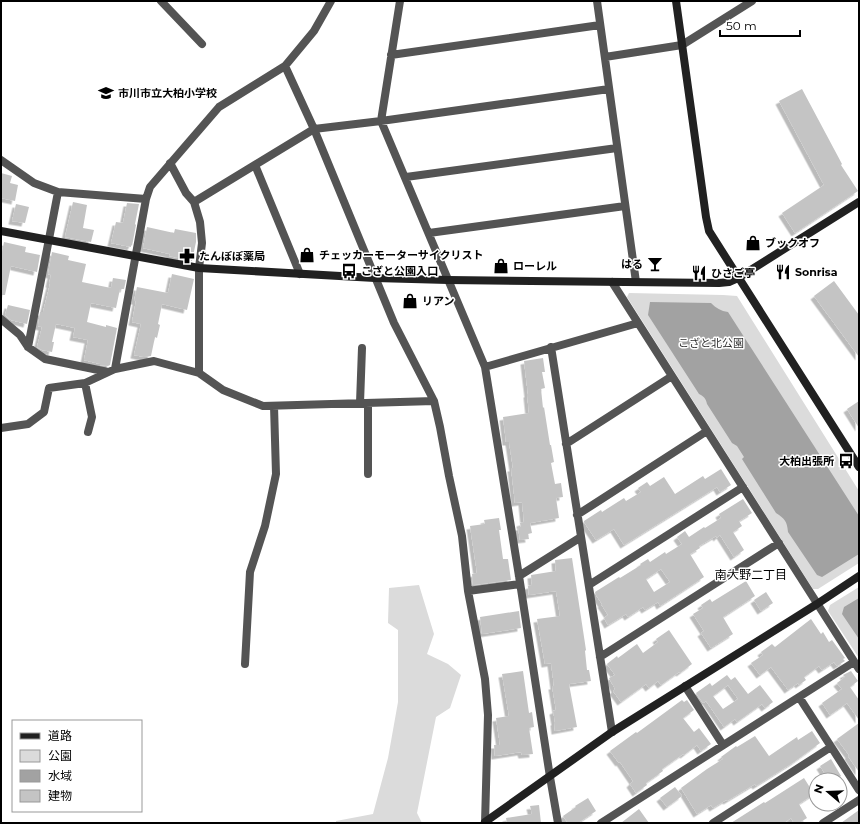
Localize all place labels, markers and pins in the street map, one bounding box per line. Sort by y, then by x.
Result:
school or university icon: 市川市立大柏小学校 [97,84,115,102]
place label: 市川市立大柏小学校 [118,86,217,100]
shop icon: ブックオフ [744,234,762,252]
place label: ブックオフ [765,236,820,250]
shop icon: チェッカーモーターサイクリスト [298,246,316,264]
pharmacy icon: たんぽぽ薬局 [178,247,196,265]
place label: チェッカーモーターサイクリスト [319,248,484,262]
place label: たんぽぽ薬局 [199,249,265,263]
bar icon: はる [646,255,664,273]
shop icon: ローレル [492,257,510,275]
place label: はる [621,257,643,271]
place label: ローレル [513,259,557,273]
bus stop icon: こざと公園入口 [340,262,358,280]
restaurant icon: Sonrisa [774,263,792,281]
place label: こざと公園入口 [361,264,438,278]
restaurant icon: ひさご亭 [690,264,708,282]
place label: Sonrisa [795,265,838,279]
place label: ひさご亭 [711,266,755,280]
shop icon: リアン [401,292,419,310]
place label: リアン [422,294,455,308]
bus stop icon: 大柏出張所 [837,452,855,470]
place label: 大柏出張所 [779,454,834,468]

